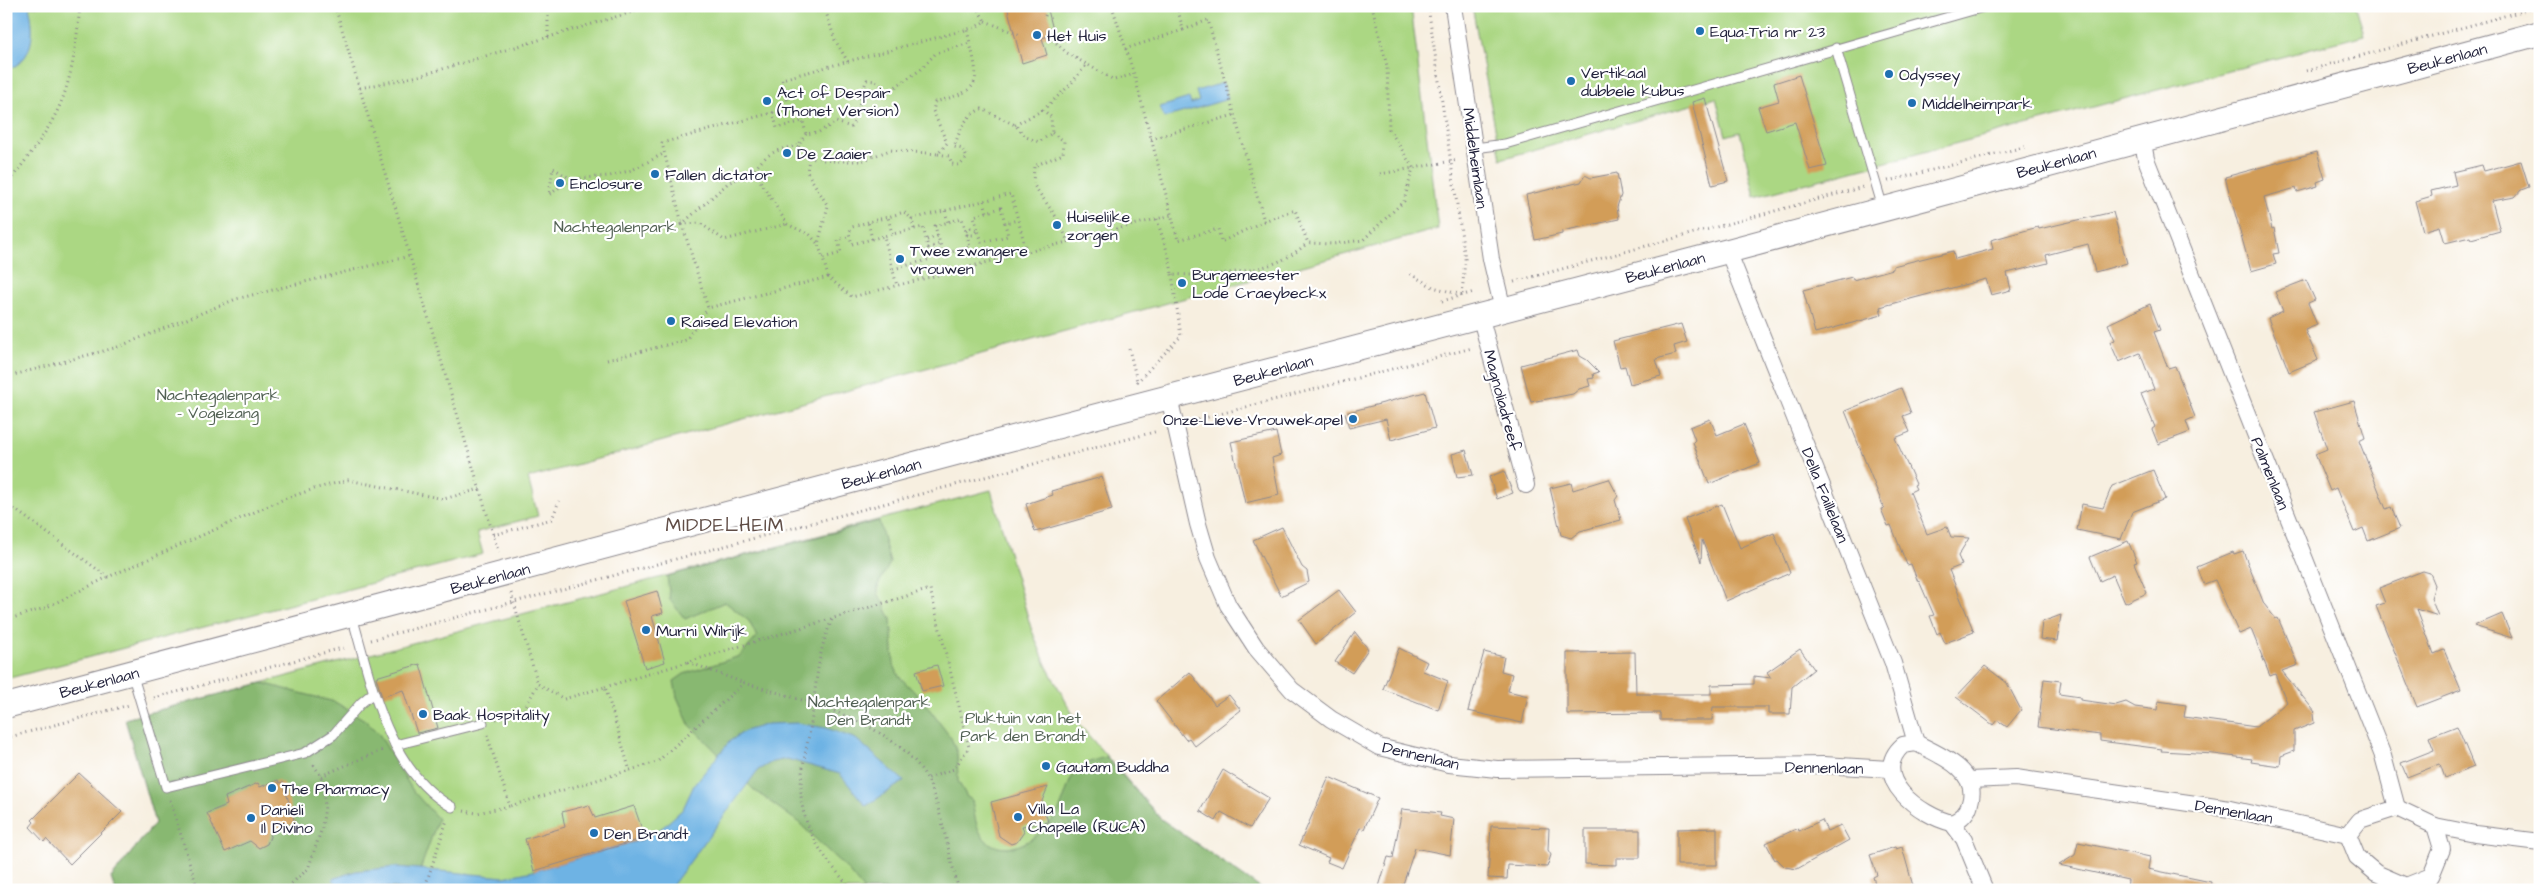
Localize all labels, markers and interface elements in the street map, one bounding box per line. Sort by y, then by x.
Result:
place label: Equa-Tria nr 23 [1710,21,1825,43]
place label: Het Huis [1047,25,1106,47]
marker: Equa-Tria nr 23 [1694,25,1706,37]
marker: Het Huis [1031,29,1043,41]
street label: Beukenlaan [2405,38,2489,80]
place label: Vertikaal dubbele kubus [1581,62,1685,102]
place label: Odyssey [1899,64,1960,87]
marker: Odyssey [1883,68,1895,80]
marker: Vertikaal dubbele kubus [1565,75,1577,87]
place label: Act of Despair (Thonet Version) [777,82,899,122]
place label: Middelheimpark [1922,93,2033,115]
marker: Act of Despair (Thonet Version) [761,95,773,107]
marker: Middelheimpark [1906,97,1918,109]
street label: Middelheimlaan [1457,106,1493,210]
street label: Beukenlaan [2014,142,2098,184]
place label: De Zaaier [797,143,871,165]
marker: De Zaaier [781,147,793,159]
place label: Fallen dictator [665,164,772,186]
marker: Fallen dictator [649,168,661,180]
place label: Enclosure [570,173,643,195]
marker: Enclosure [554,177,566,189]
place label: Huiselijke zorgen [1067,206,1131,247]
park label: Nachtegalenpark [554,216,676,239]
marker: Huiselijke zorgen [1051,219,1063,231]
place label: Twee zwangere vrouwen [910,240,1028,280]
street label: Beukenlaan [1623,247,1707,289]
marker: Twee zwangere vrouwen [894,253,906,265]
place label: Burgemeester Lode Craeybeckx [1192,264,1327,305]
marker: Burgemeester Lode Craeybeckx [1176,277,1188,289]
place label: Raised Elevation [681,311,797,333]
marker: Raised Elevation [665,315,677,327]
street label: Magnoliadreef [1477,347,1526,454]
street label: Beukenlaan [1231,350,1315,392]
park label: Nachtegalenpark - Vogelzang [157,384,279,425]
place label: Onze-Lieve-Vrouwekapel [1163,409,1343,431]
marker: Onze-Lieve-Vrouwekapel [1347,413,1359,425]
street label: Palmenlaan [2245,434,2295,513]
street label: Della Faillelaan [1796,445,1854,546]
street label: Beukenlaan [839,453,923,495]
district label: MIDDELHEIM [666,512,784,539]
street label: Beukenlaan [448,558,532,600]
place label: Murni Wilrijk [656,620,747,642]
marker: Murni Wilrijk [640,624,652,636]
street label: Beukenlaan [57,662,141,704]
park label: Nachtegalenpark Den Brandt [808,691,930,731]
place label: Baak Hospitality [433,704,550,727]
park label: Pluktuin van het Park den Brandt [960,707,1086,747]
marker: Baak Hospitality [417,708,429,720]
street label: Dennenlaan [1380,736,1461,776]
place label: Gautam Buddha [1056,756,1169,778]
street label: Dennenlaan [1785,756,1863,780]
marker: Gautam Buddha [1040,760,1052,772]
place label: The Pharmacy [282,778,390,801]
marker: The Pharmacy [266,782,278,794]
street label: Dennenlaan [2193,794,2274,830]
place label: Villa La Chapelle (RUCA) [1028,798,1146,838]
place label: Danieli Il Divino [261,799,313,839]
marker: Villa La Chapelle (RUCA) [1012,811,1024,823]
marker: Danieli Il Divino [245,812,257,824]
place label: Den Brandt [604,823,689,845]
marker: Den Brandt [588,827,600,839]

